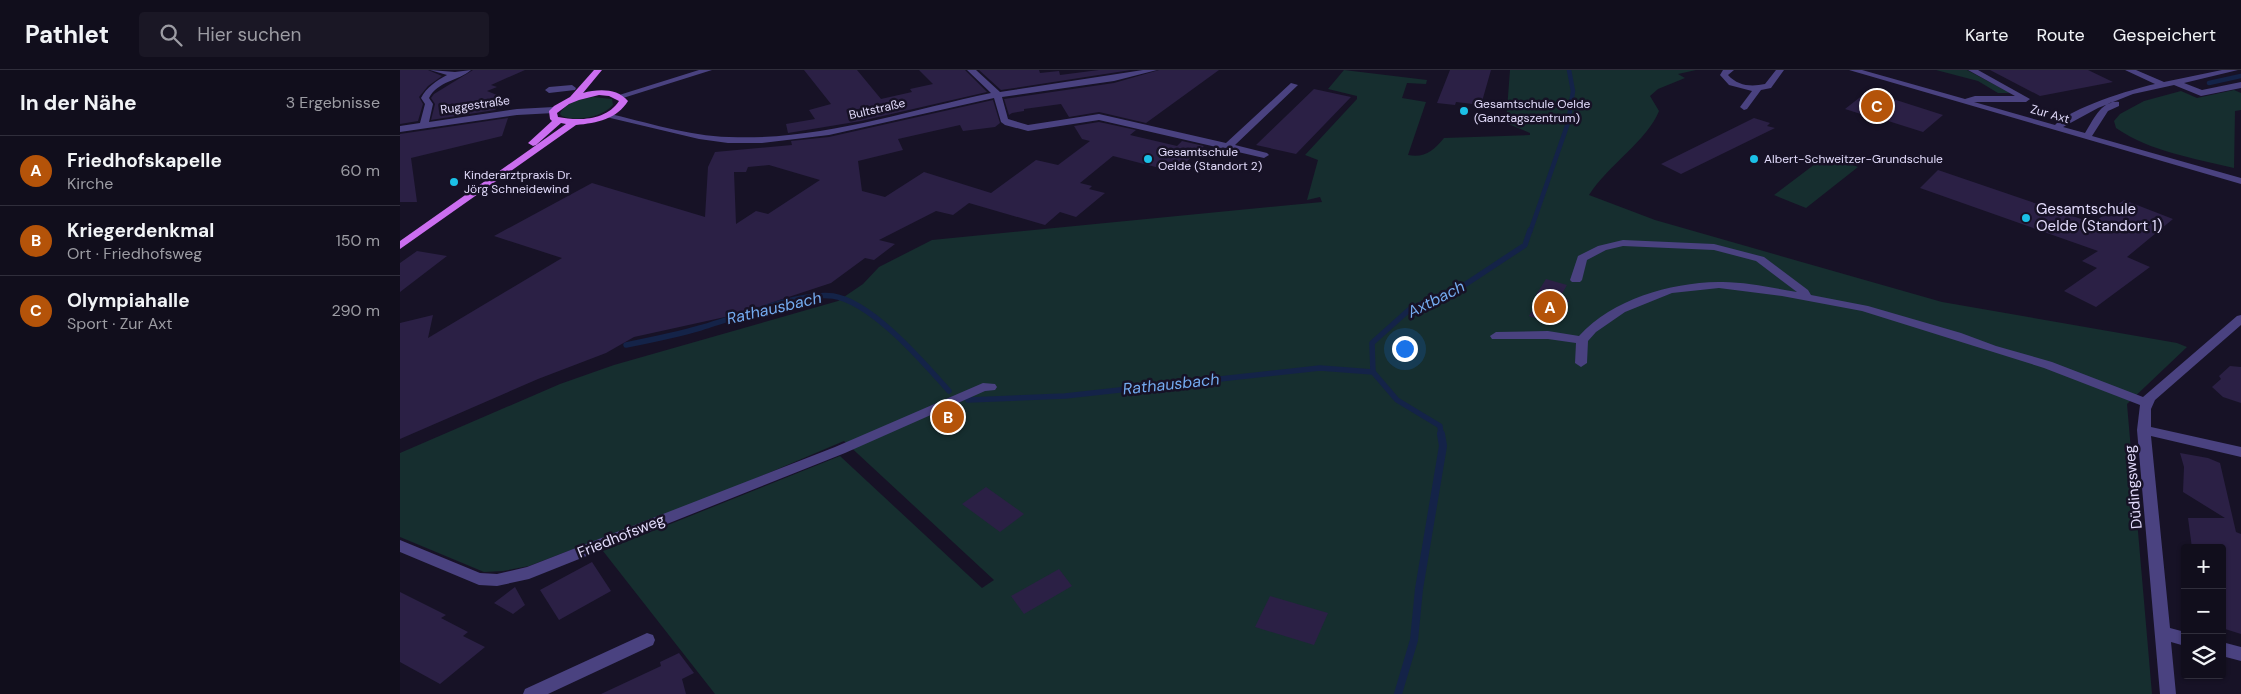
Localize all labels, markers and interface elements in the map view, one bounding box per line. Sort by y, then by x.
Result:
search box [139,12,489,57]
text: Pathlet [25,19,109,50]
icon: search [157,21,185,49]
text: Hier suchen [197,22,301,47]
text: Karte [1965,23,2009,47]
text: Route [2037,23,2085,47]
text: Gespeichert [2113,23,2216,47]
pin: C [1861,87,1893,125]
text: In der Nähe [20,89,137,117]
text: 3 Ergebnisse [286,92,380,113]
street label: Ruggestraße [439,92,511,118]
street label: Bultstraße [847,95,907,123]
place label: Gesamtschule Oelde (Ganztagszentrum) [1474,96,1591,126]
street label: Zur Axt [2029,101,2072,127]
marker: Gesamtschule Oelde (Ganztagszentrum) [1458,105,1470,117]
place label: Gesamtschule Oelde (Standort 2) [1158,144,1262,174]
text: Friedhofskapelle [67,148,222,173]
place label: Albert-Schweitzer-Grundschule [1764,151,1943,167]
marker: Gesamtschule Oelde (Standort 2) [1142,153,1154,165]
marker: Albert-Schweitzer-Grundschule [1748,153,1760,165]
text: A [30,160,42,181]
text: 60 m [340,160,380,181]
place label: Kinderarztpraxis Dr. Jörg Schneidewind [464,167,572,197]
text: Kirche [67,173,113,194]
marker: Kinderarztpraxis Dr. Jörg Schneidewind [448,176,460,188]
place label: Gesamtschule Oelde (Standort 1) [2036,199,2162,236]
marker: Gesamtschule Oelde (Standort 1) [2020,212,2032,224]
text: Kriegerdenkmal [67,218,214,243]
text: B [31,230,41,251]
text: 150 m [336,230,380,251]
text: Ort · Friedhofsweg [67,243,202,264]
water label: Axtbach [1403,276,1468,323]
water label: Rathausbach [724,287,824,329]
text: Olympiahalle [67,288,190,313]
pin: A [1534,288,1566,326]
text: C [30,300,42,321]
text: 290 m [331,300,380,321]
text: Sport · Zur Axt [67,313,173,334]
your location [1392,336,1418,362]
water label: Rathausbach [1122,368,1220,400]
pin: B [932,398,964,436]
street label: Düdingsweg [2119,444,2147,530]
street label: Friedhofsweg [574,509,668,563]
map controls [2181,544,2226,679]
button: + [2181,544,2226,589]
button: − [2181,589,2226,634]
button: layers [2181,634,2226,679]

